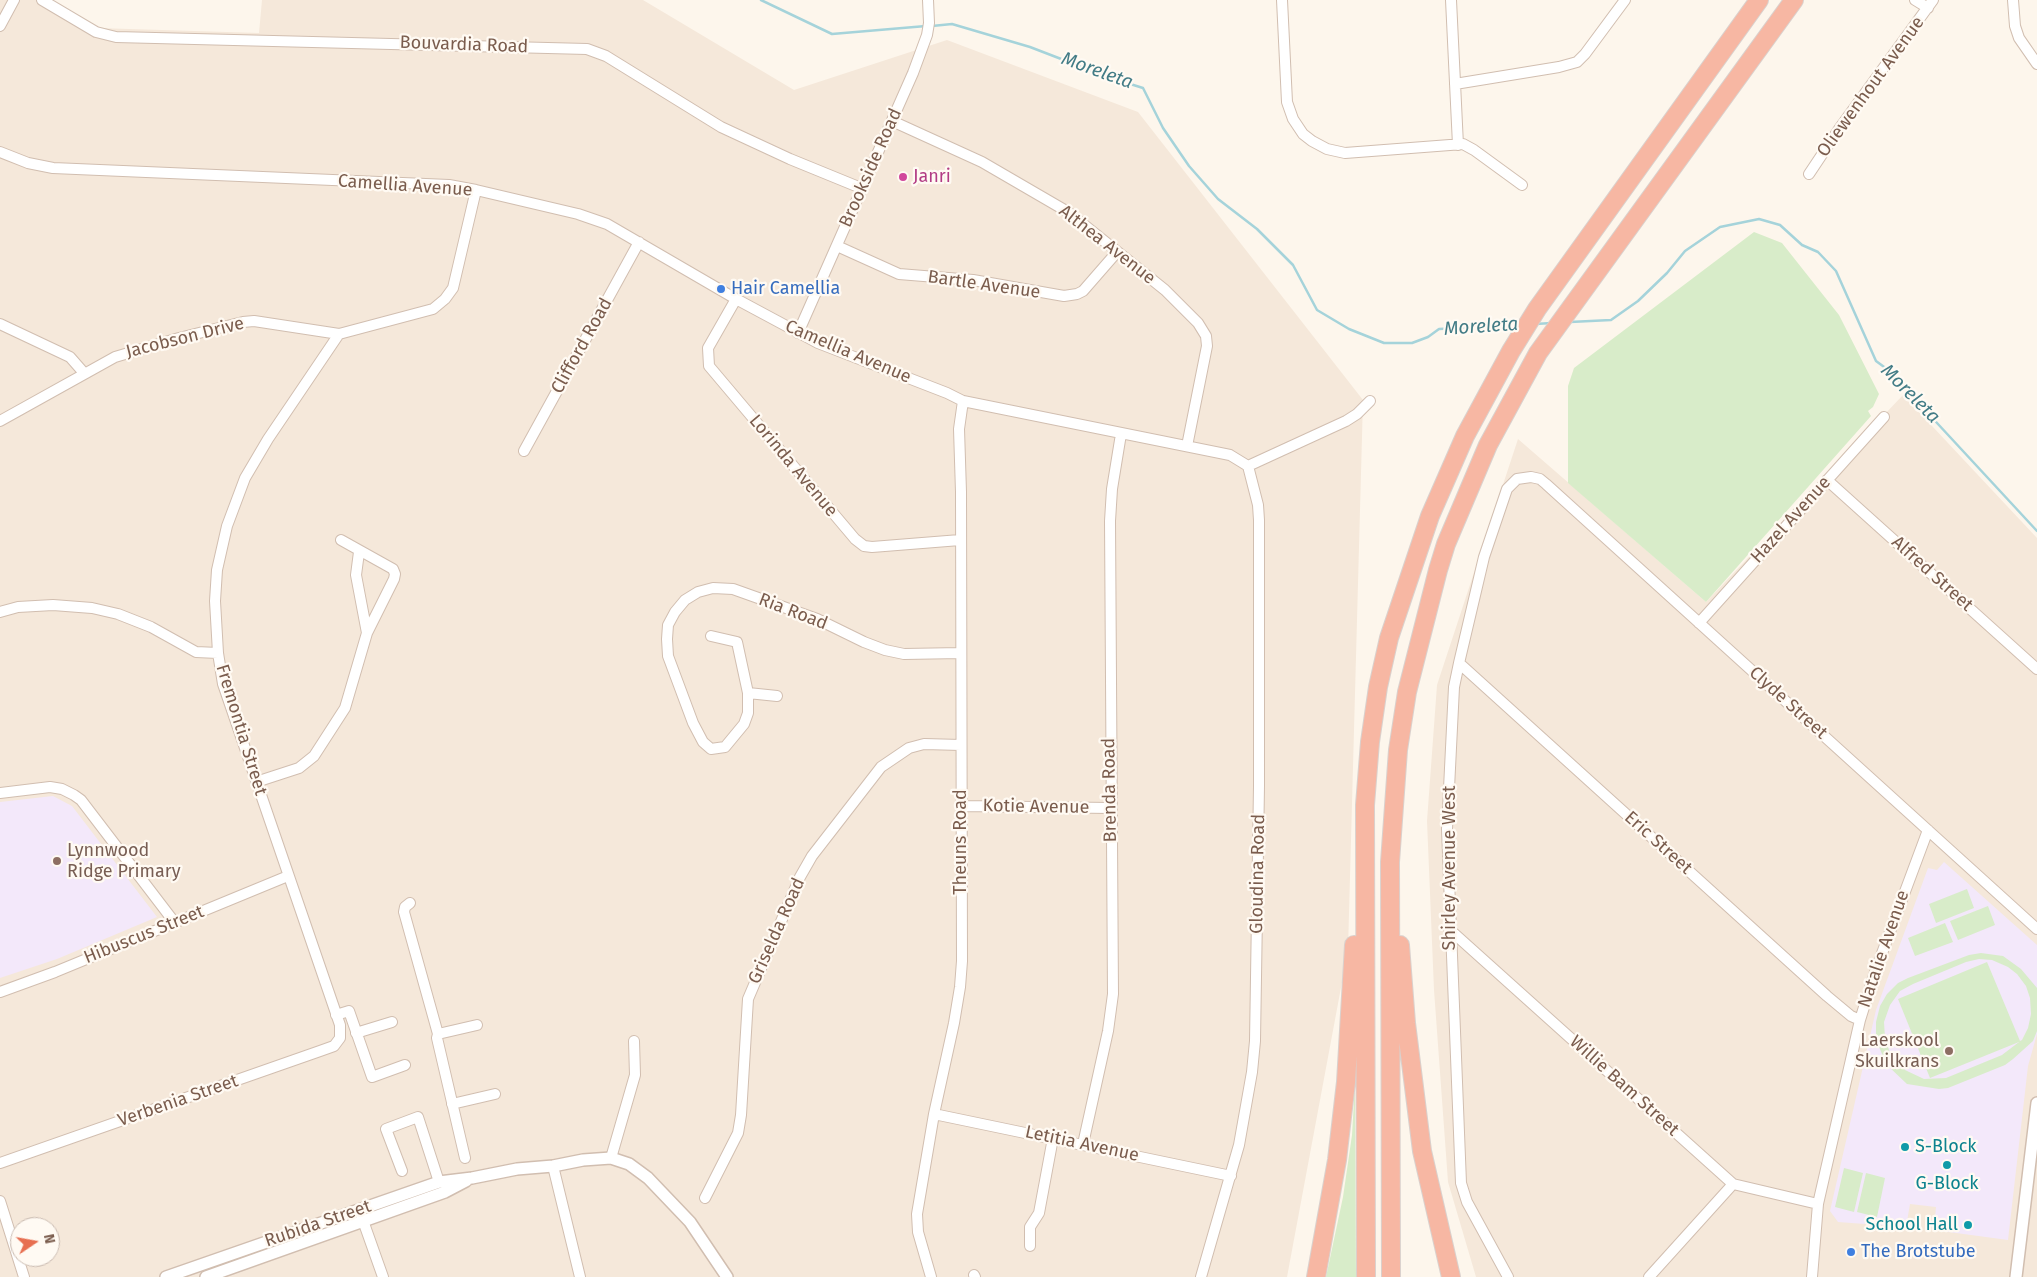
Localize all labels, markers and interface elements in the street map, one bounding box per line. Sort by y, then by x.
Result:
street label: Oliewenhout Avenue [1813,13,1929,161]
street label: Bouvardia Road [399,32,529,58]
water label: Moreleta [1058,48,1136,94]
street label: Brookside Road [835,105,907,231]
place label: Janri [913,166,951,188]
street label: Camellia Avenue [337,171,473,201]
marker: Janri [897,171,909,183]
street label: Althea Avenue [1054,201,1160,289]
street label: Bartle Avenue [926,266,1042,304]
place label: Hair Camellia [731,278,840,300]
marker: Hair Camellia [715,283,727,295]
street label: Clifford Road [547,294,617,398]
street label: Jacobson Drive [124,313,246,363]
water label: Moreleta [1443,313,1519,341]
street label: Camellia Avenue [782,316,914,388]
water label: Moreleta [1876,360,1944,428]
street label: Lorinda Avenue [744,411,842,521]
street label: Hazel Avenue [1746,472,1836,568]
street label: Alfred Street [1887,532,1977,616]
street label: Ria Road [756,589,830,635]
street label: Fremontia Street [211,662,271,798]
street label: Clyde Street [1744,662,1832,744]
street label: Brenda Road [1098,738,1122,842]
street label: Shirley Avenue West [1439,786,1461,950]
street label: Theuns Road [950,789,972,895]
street label: Kotie Avenue [982,795,1090,819]
street label: Eric Street [1620,807,1696,879]
street label: Gloudina Road [1246,814,1270,934]
place label: Lynnwood Ridge Primary [67,840,181,882]
marker: Lynnwood Ridge Primary [51,855,63,867]
street label: Griselda Road [744,875,810,987]
street label: Natalie Avenue [1854,887,1914,1011]
street label: Hibuscus Street [81,901,207,969]
place label: Laerskool Skuilkrans [1855,1030,1939,1072]
street label: Willie Bam Street [1565,1031,1683,1141]
marker: Laerskool Skuilkrans [1943,1045,1955,1057]
street label: Verbenia Street [115,1070,241,1132]
street label: Letitia Avenue [1023,1121,1141,1167]
place label: S-Block [1915,1136,1977,1158]
marker: S-Block [1899,1141,1911,1153]
marker: G-Block [1941,1159,1953,1171]
place label: G-Block [1915,1173,1979,1195]
street label: Rubida Street [262,1196,374,1252]
place label: School Hall [1866,1214,1958,1236]
north arrow [10,1217,60,1267]
marker: School Hall [1962,1219,1974,1231]
text: N [40,1233,58,1245]
place label: The Brotstube [1861,1241,1976,1263]
marker: The Brotstube [1845,1246,1857,1258]

